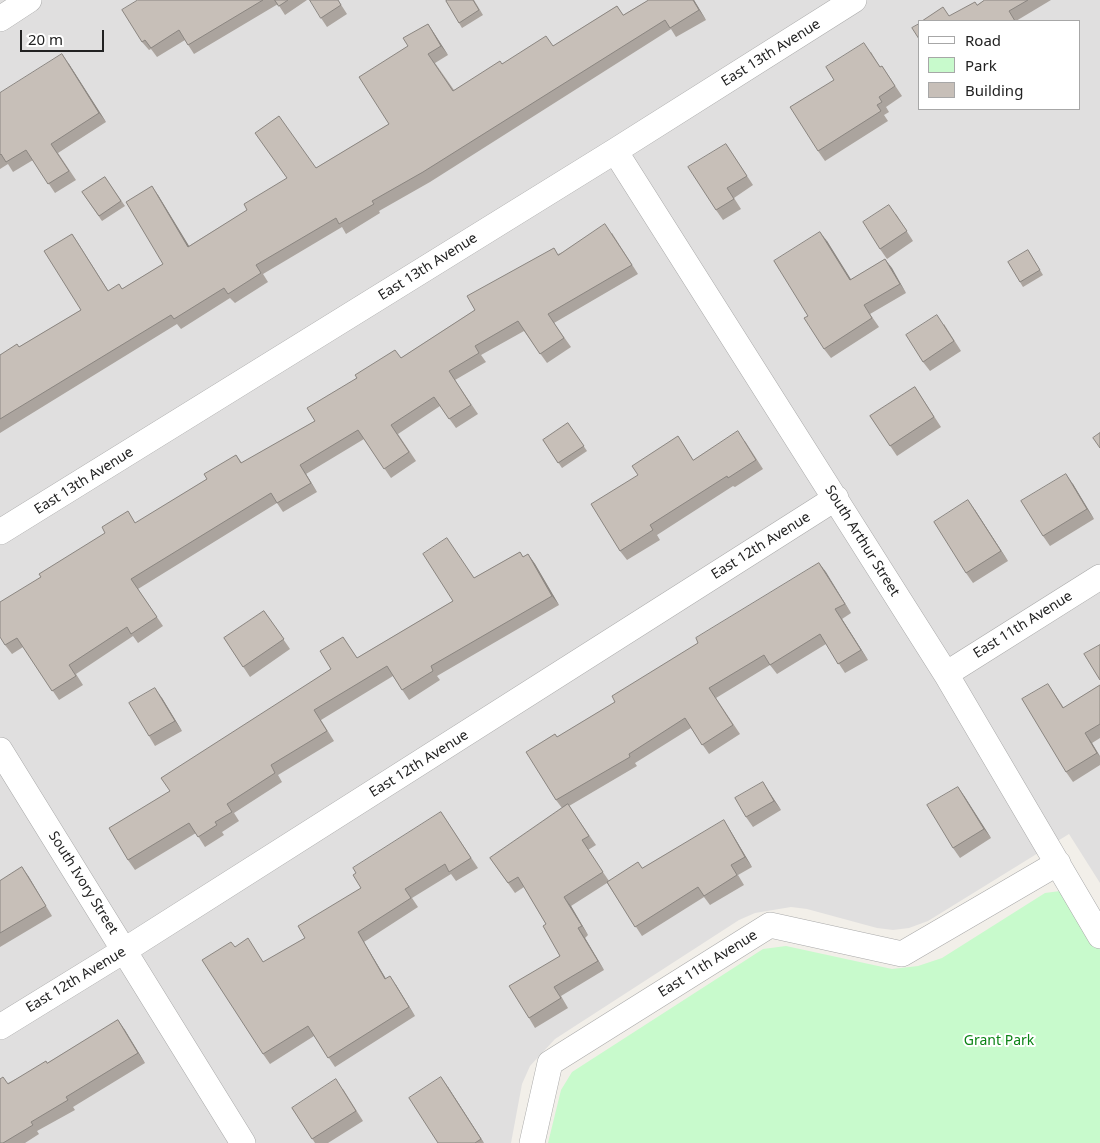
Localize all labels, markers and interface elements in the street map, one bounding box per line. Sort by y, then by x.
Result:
street label: East 13th Avenue [718,16,824,90]
scale bar [22,20,106,52]
legend [918,20,1080,110]
text: 20 m [28,29,63,49]
text: Road [965,30,1001,50]
text: Park [965,55,997,75]
text: Building [965,80,1023,100]
street label: East 13th Avenue [375,230,481,304]
street label: East 13th Avenue [31,444,137,518]
street label: South Arthur Street [821,482,903,600]
street label: East 12th Avenue [708,509,814,583]
street label: East 11th Avenue [970,588,1076,662]
street label: East 12th Avenue [366,727,472,801]
street label: South Ivory Street [45,828,121,938]
street label: East 11th Avenue [655,927,761,1001]
street label: East 12th Avenue [23,944,129,1016]
park label: Grant Park [964,1033,1034,1049]

